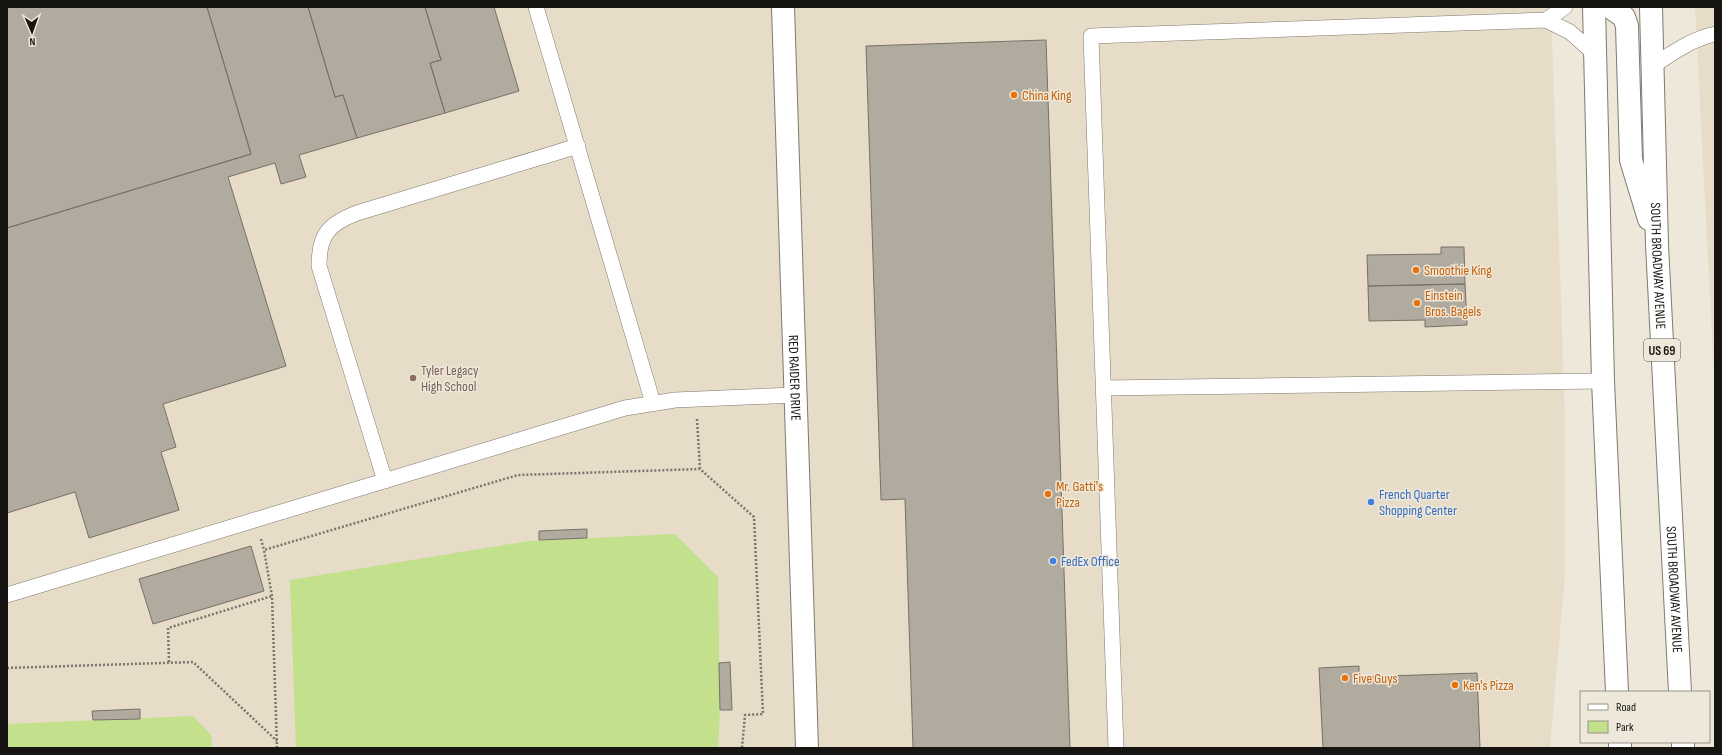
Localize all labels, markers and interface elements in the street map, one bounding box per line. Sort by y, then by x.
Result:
north arrow [12,12,52,52]
text: N [29,35,35,48]
place label: China King [1022,87,1072,104]
marker: China King [1009,90,1019,100]
street label: SOUTH BROADWAY AVENUE [1647,202,1669,330]
place label: Smoothie King [1424,262,1492,279]
marker: Smoothie King [1411,265,1421,275]
place label: Einstein Bros. Bagels [1425,287,1481,320]
marker: Einstein Bros. Bagels [1412,298,1422,308]
street label: RED RAIDER DRIVE [785,334,804,421]
road number: US 69 [1644,339,1680,361]
place label: Tyler Legacy High School [421,362,479,395]
marker: Tyler Legacy High School [408,373,418,383]
place label: Mr. Gatti's Pizza [1056,478,1103,511]
place label: French Quarter Shopping Center [1379,486,1457,519]
marker: Mr. Gatti's Pizza [1043,489,1053,499]
marker: French Quarter Shopping Center [1366,497,1376,507]
street label: SOUTH BROADWAY AVENUE [1662,526,1686,654]
place label: FedEx Office [1061,553,1120,570]
marker: FedEx Office [1048,556,1058,566]
place label: Five Guys [1353,670,1398,687]
marker: Five Guys [1340,673,1350,683]
place label: Ken's Pizza [1463,677,1514,694]
marker: Ken's Pizza [1450,680,1460,690]
legend [1580,691,1710,743]
text: Road [1616,700,1636,715]
text: Park [1616,720,1634,735]

